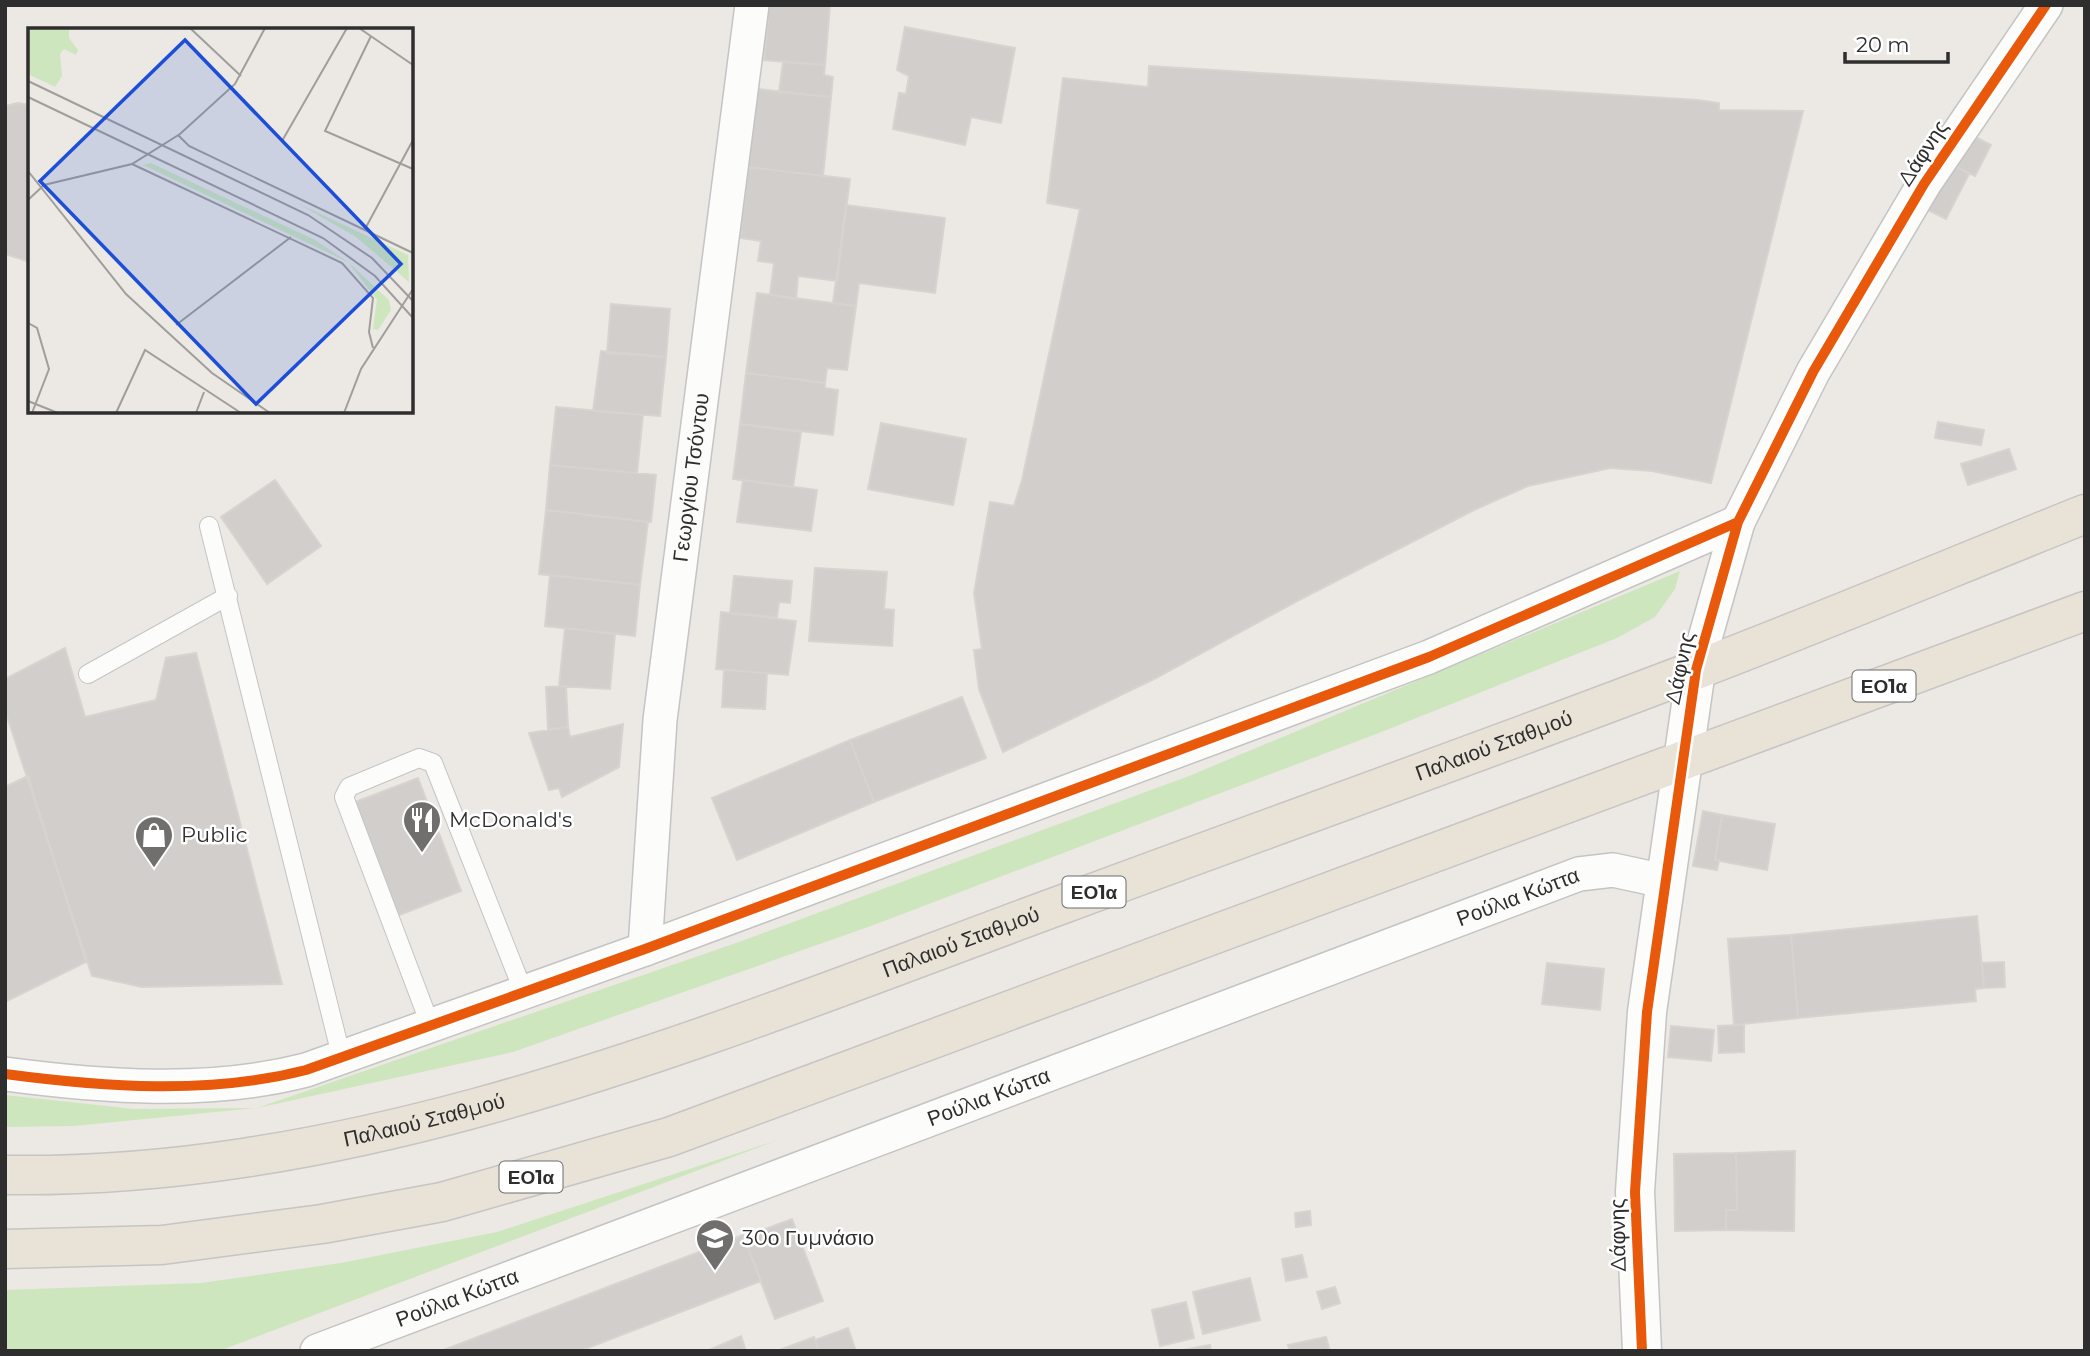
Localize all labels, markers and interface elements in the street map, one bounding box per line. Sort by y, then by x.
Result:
scale bar [1845,21,1948,65]
inset map [28,28,413,413]
text: 20 m [1856,32,1910,57]
street label: Δάφνης [1892,115,1953,190]
street label: Γεωργίου Τσόντου [667,392,714,563]
street label: Δάφνης [1660,630,1699,706]
road number: ΕΟ1α [1853,670,1916,702]
street label: Παλαιού Σταθμού [1412,705,1576,786]
restaurant icon: McDonald's [401,799,443,854]
place label: McDonald's [449,807,572,832]
shop icon: Public [133,814,175,869]
place label: Public [181,822,248,847]
street label: Ρούλια Κώττα [1453,862,1583,931]
road number: ΕΟ1α [1062,876,1126,908]
street label: Παλαιού Σταθμού [879,901,1043,982]
street label: Ρούλια Κώττα [924,1062,1053,1131]
street label: Παλαιού Σταθμού [341,1088,508,1152]
road number: ΕΟ1α [500,1162,562,1192]
street label: Δάφνης [1604,1198,1631,1272]
school or university icon: 30ο Γυμνάσιο [694,1217,736,1272]
place label: 30ο Γυμνάσιο [742,1225,874,1250]
street label: Ρούλια Κώττα [392,1263,522,1332]

